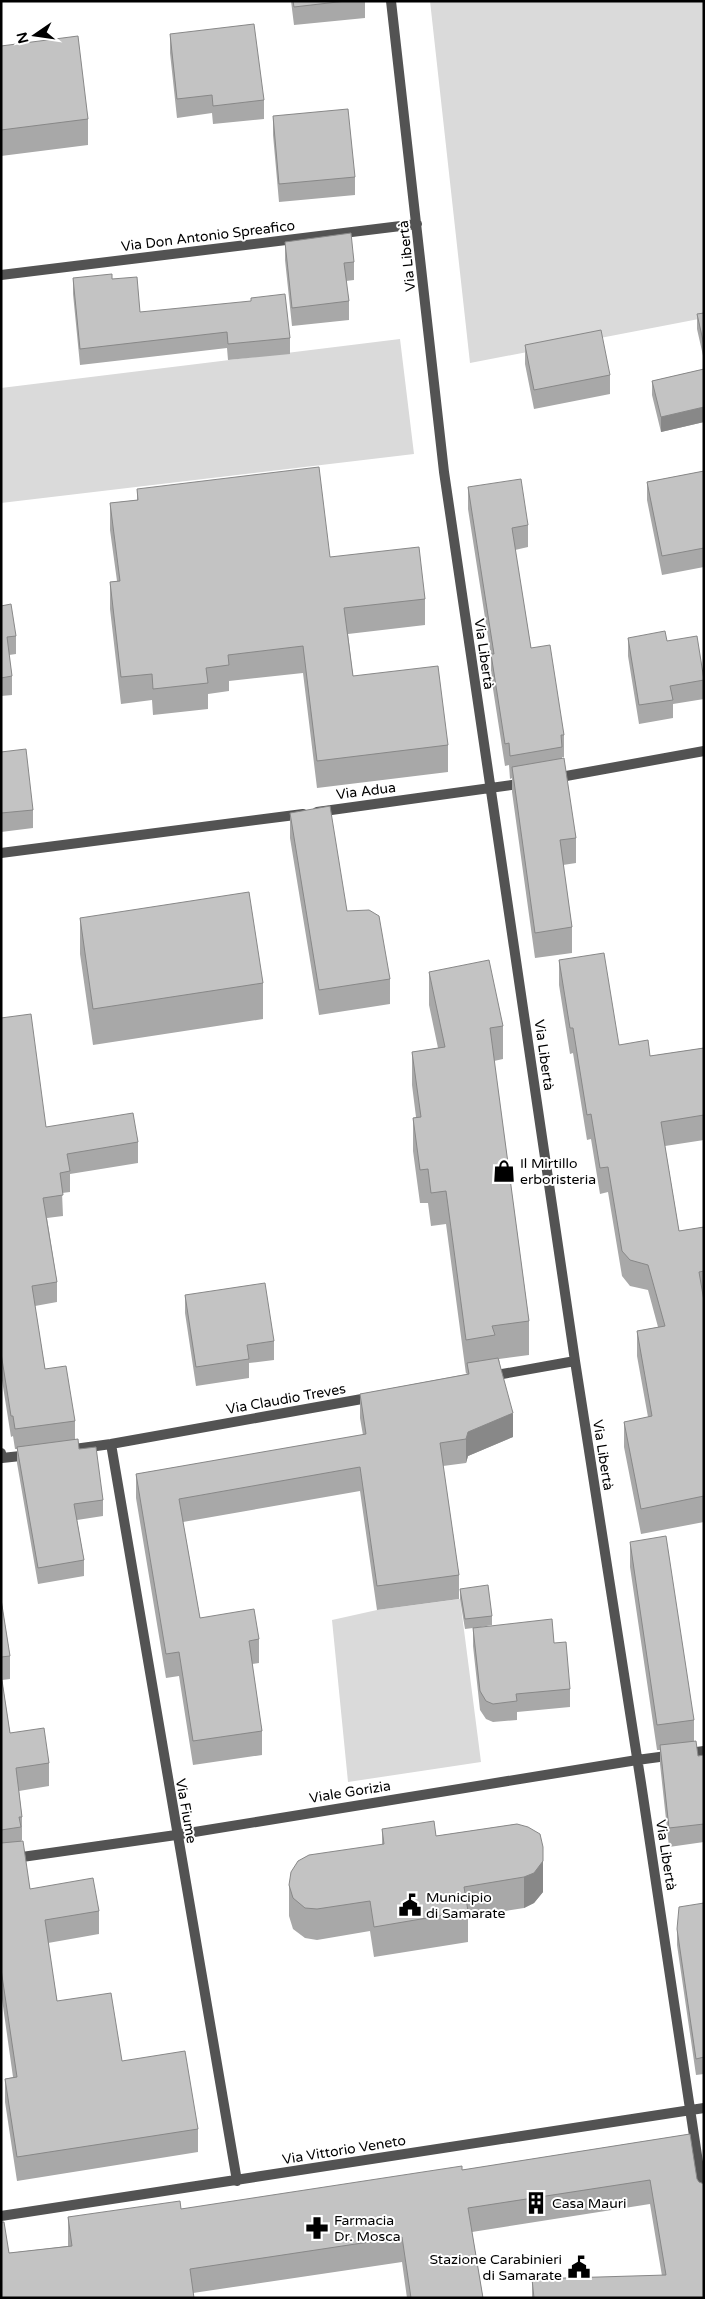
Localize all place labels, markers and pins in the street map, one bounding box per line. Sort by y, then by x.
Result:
place label: Il Mirtillo erboristeria [520,1155,596,1188]
shop icon: Il Mirtillo erboristeria [491,1158,517,1184]
place label: Municipio di Samarate [426,1889,505,1922]
public building icon: Municipio di Samarate [397,1892,423,1918]
building icon: Casa Mauri [523,2190,549,2216]
place label: Casa Mauri [552,2195,627,2212]
place label: Farmacia Dr. Mosca [334,2212,401,2245]
pharmacy icon: Farmacia Dr. Mosca [304,2215,330,2241]
place label: Stazione Carabinieri di Samarate [429,2251,562,2284]
public building icon: Stazione Carabinieri di Samarate [566,2254,592,2280]

